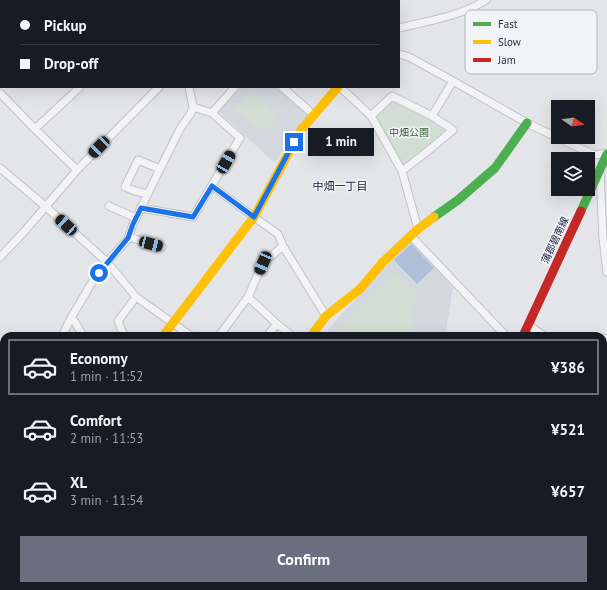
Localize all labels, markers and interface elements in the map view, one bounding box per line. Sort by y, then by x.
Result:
legend [465,10,597,74]
text: Pickup [44,16,87,35]
text: Fast [498,17,518,31]
text: Slow [498,35,521,49]
text: Jam [497,53,516,67]
text: Drop-off [44,54,98,73]
north arrow [551,100,595,144]
map controls [551,100,595,196]
park label: 中畑公園 [389,126,429,139]
callout: 1 min [308,128,374,156]
route end [285,133,303,151]
text: 1 min [325,133,357,150]
car [86,134,112,160]
car [215,149,237,175]
button: layers [551,152,595,196]
district label: 中畑一丁目 [313,179,368,193]
car [53,213,79,237]
street label: 蒲郡碧南線 [539,215,571,265]
car [138,235,164,253]
car [253,250,273,276]
route start [90,264,108,282]
icon: car [22,349,58,385]
text: Economy [70,349,128,368]
text: ¥386 [551,358,585,377]
text: 1 min · 11:52 [70,368,143,385]
icon: car [22,411,58,447]
text: Comfort [70,411,122,430]
text: ¥521 [551,420,585,439]
text: 2 min · 11:53 [70,430,143,447]
icon: car [22,473,58,509]
text: XL [70,473,87,492]
text: ¥657 [551,482,585,501]
text: 3 min · 11:54 [70,492,143,509]
button: Confirm [20,536,587,582]

